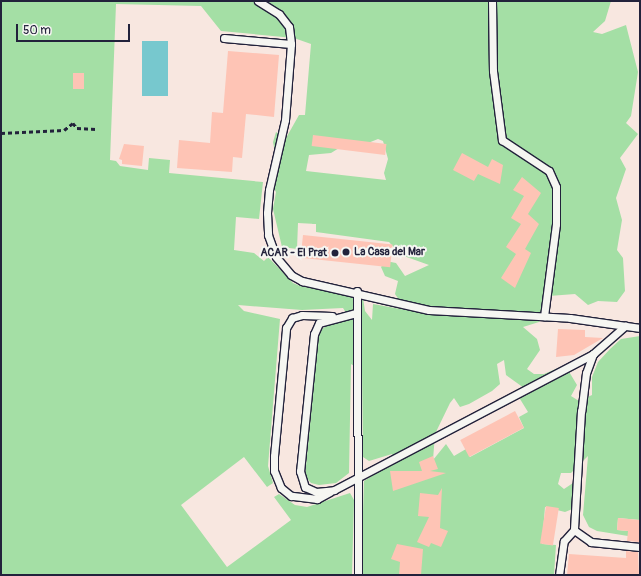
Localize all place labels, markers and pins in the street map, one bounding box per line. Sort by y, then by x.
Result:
place label: La Casa del Mar [354,245,425,259]
place label: ACAR - El Prat [260,246,327,260]
marker: La Casa del Mar [341,247,351,257]
marker: ACAR - El Prat [330,248,340,258]

